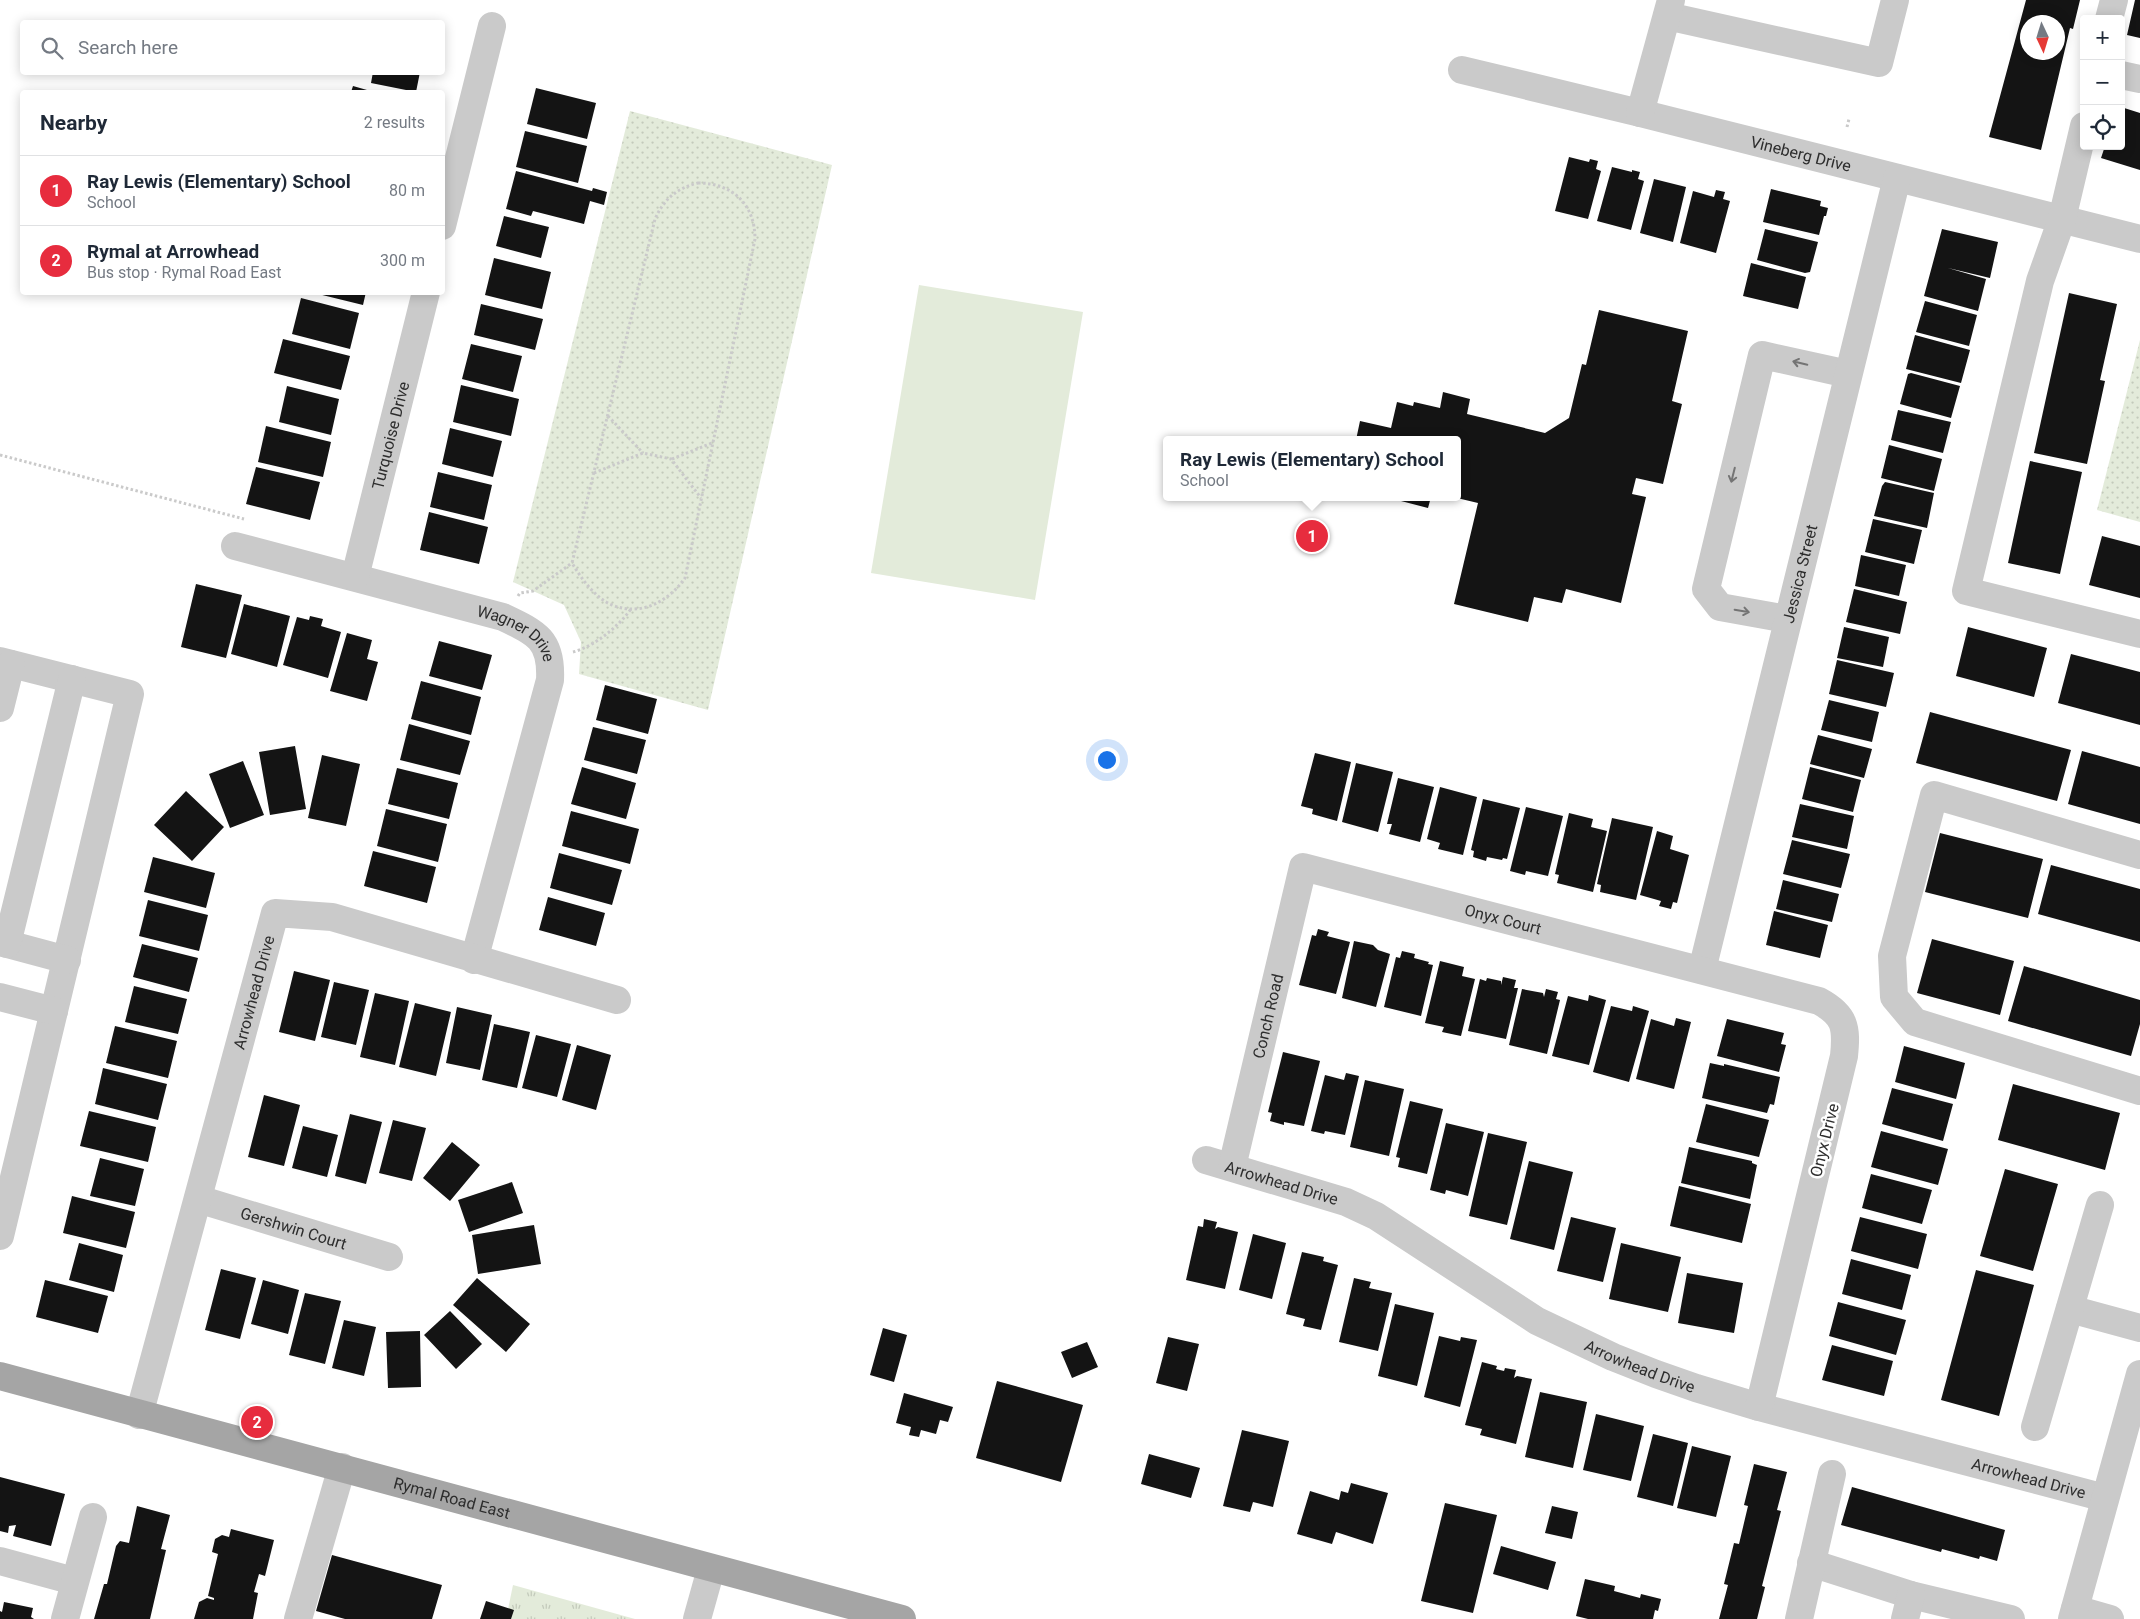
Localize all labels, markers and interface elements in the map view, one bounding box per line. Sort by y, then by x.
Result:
north arrow [2020,15,2065,60]
map controls [2080,15,2125,150]
button: + [2080,15,2125,60]
search box [20,20,445,75]
icon: search [38,34,66,62]
text: Search here [78,36,178,59]
button: − [2080,60,2125,105]
button: locate [2080,105,2125,150]
text: Nearby [40,111,107,135]
text: 2 results [364,113,425,132]
street label: Vineberg Drive [1748,132,1853,176]
text: Ray Lewis (Elementary) School [87,170,351,193]
text: 1 [51,181,61,200]
text: 80 m [389,181,425,200]
text: School [87,193,136,212]
text: Rymal at Arrowhead [87,240,259,263]
text: 2 [51,251,61,270]
text: 300 m [380,251,425,270]
text: Bus stop · Rymal Road East [87,263,282,282]
one-way arrow [1793,358,1809,367]
street label: Turquoise Drive [368,380,413,491]
popup [1163,436,1461,501]
text: Ray Lewis (Elementary) School [1180,448,1444,471]
one-way arrow [1728,466,1737,482]
text: School [1180,471,1229,490]
pin: 1 [1296,517,1328,555]
street label: Jessica Street [1779,523,1821,625]
street label: Wagner Drive [475,602,558,664]
one-way arrow [1734,606,1750,616]
your location [1094,747,1120,773]
street label: Onyx Court [1462,900,1543,939]
street label: Arrowhead Drive [230,933,279,1051]
street label: Conch Road [1249,972,1287,1060]
street label: Onyx Drive [1806,1101,1843,1179]
street label: Arrowhead Drive [1223,1157,1340,1209]
street label: Gershwin Court [238,1203,349,1254]
street label: Arrowhead Drive [1581,1336,1697,1397]
pin: 2 [241,1403,273,1441]
street label: Arrowhead Drive [1970,1454,2088,1503]
street label: Rymal Road East [391,1473,512,1523]

